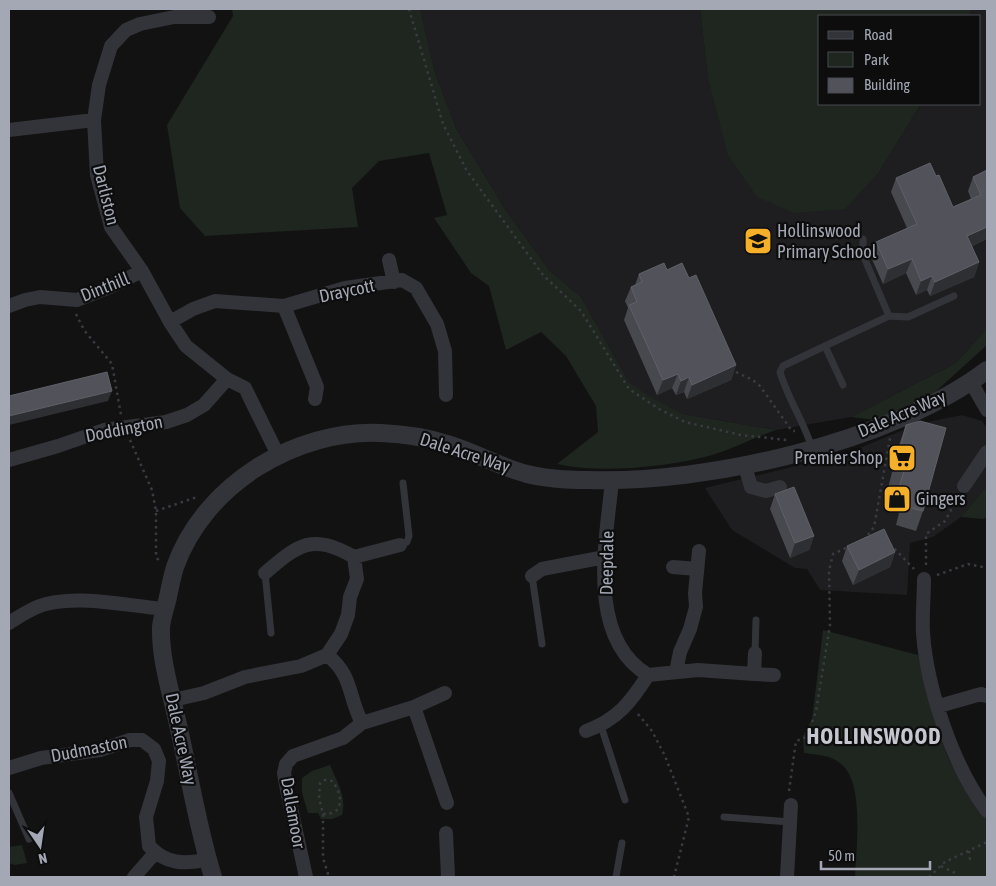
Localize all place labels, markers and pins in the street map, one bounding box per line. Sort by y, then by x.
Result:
place label: Hollinswood Primary School [777,220,877,262]
school or university icon: Hollinswood Primary School [743,226,773,256]
supermarket icon: Premier Shop [887,443,917,473]
place label: Premier Shop [794,447,883,468]
shop icon: Gingers [882,484,912,514]
place label: Gingers [916,488,966,509]

